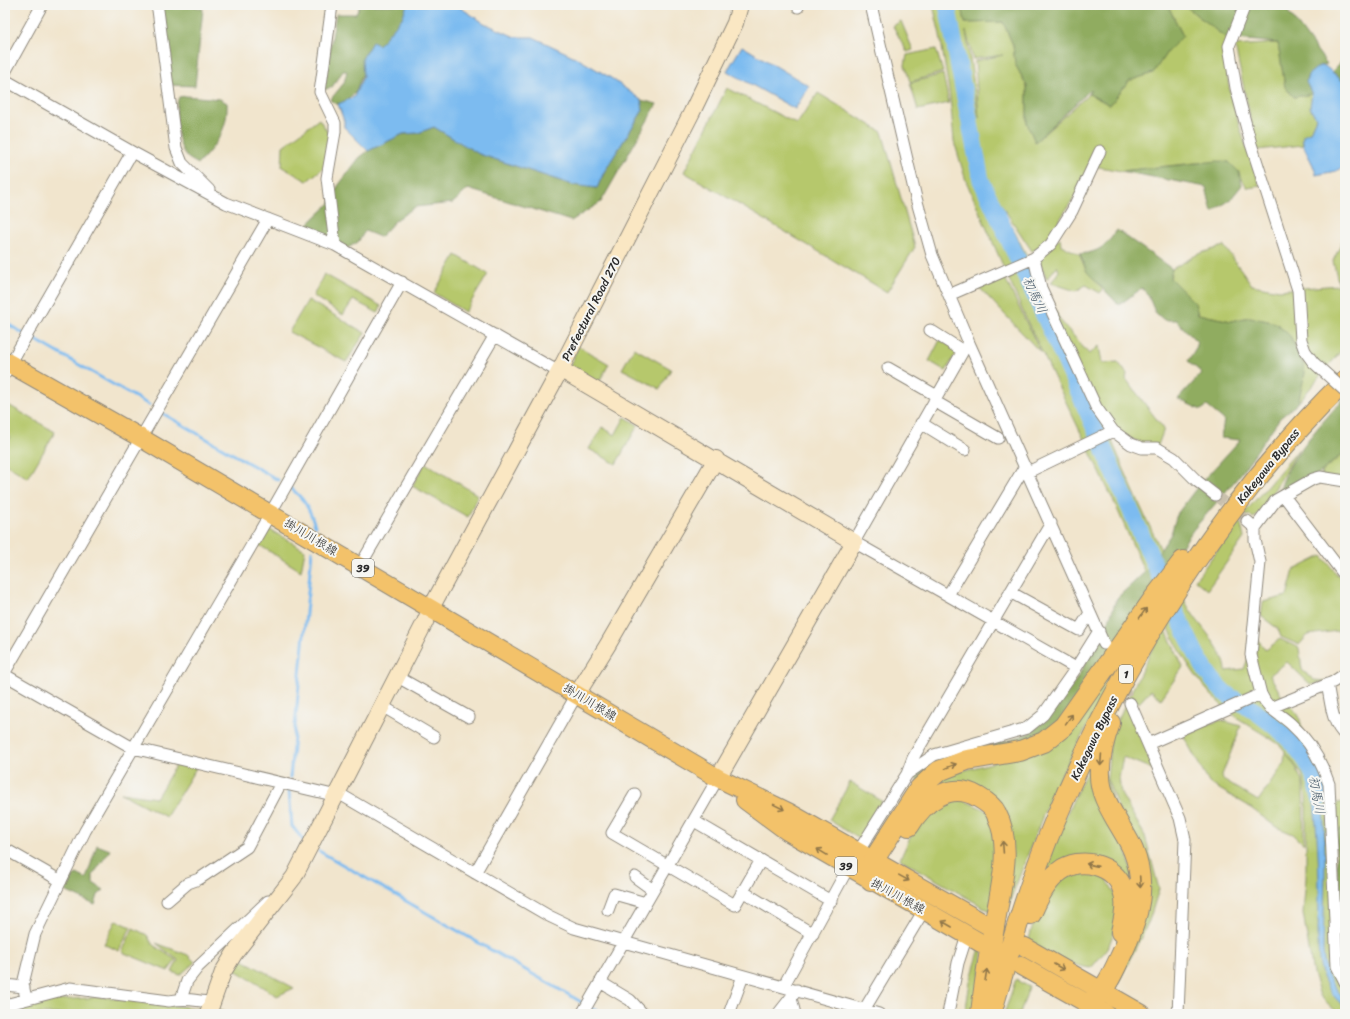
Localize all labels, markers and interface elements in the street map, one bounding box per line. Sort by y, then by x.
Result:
street label: Prefectural Road 270 [555,252,627,365]
water label: 初馬川 [1016,272,1054,318]
street label: Kakegawa Bypass [1231,423,1306,509]
street label: 掛川川根線 [280,512,342,562]
road number: 39 [352,559,374,577]
one-way arrow [1139,608,1147,619]
road number: 1 [1119,665,1133,683]
street label: 掛川川根線 [559,677,621,727]
street label: Kakegawa Bypass [1064,691,1124,784]
one-way arrow [1065,714,1073,725]
one-way arrow [1097,753,1104,766]
one-way arrow [945,762,957,769]
water label: 初馬川 [1302,774,1332,816]
one-way arrow [772,804,784,811]
one-way arrow [1000,841,1007,854]
one-way arrow [816,847,828,855]
road number: 39 [835,857,857,875]
one-way arrow [1086,860,1099,868]
street label: 掛川川根線 [866,872,930,920]
one-way arrow [898,875,910,883]
one-way arrow [1136,875,1144,888]
one-way arrow [941,919,953,927]
one-way arrow [1053,963,1065,971]
one-way arrow [982,969,990,982]

